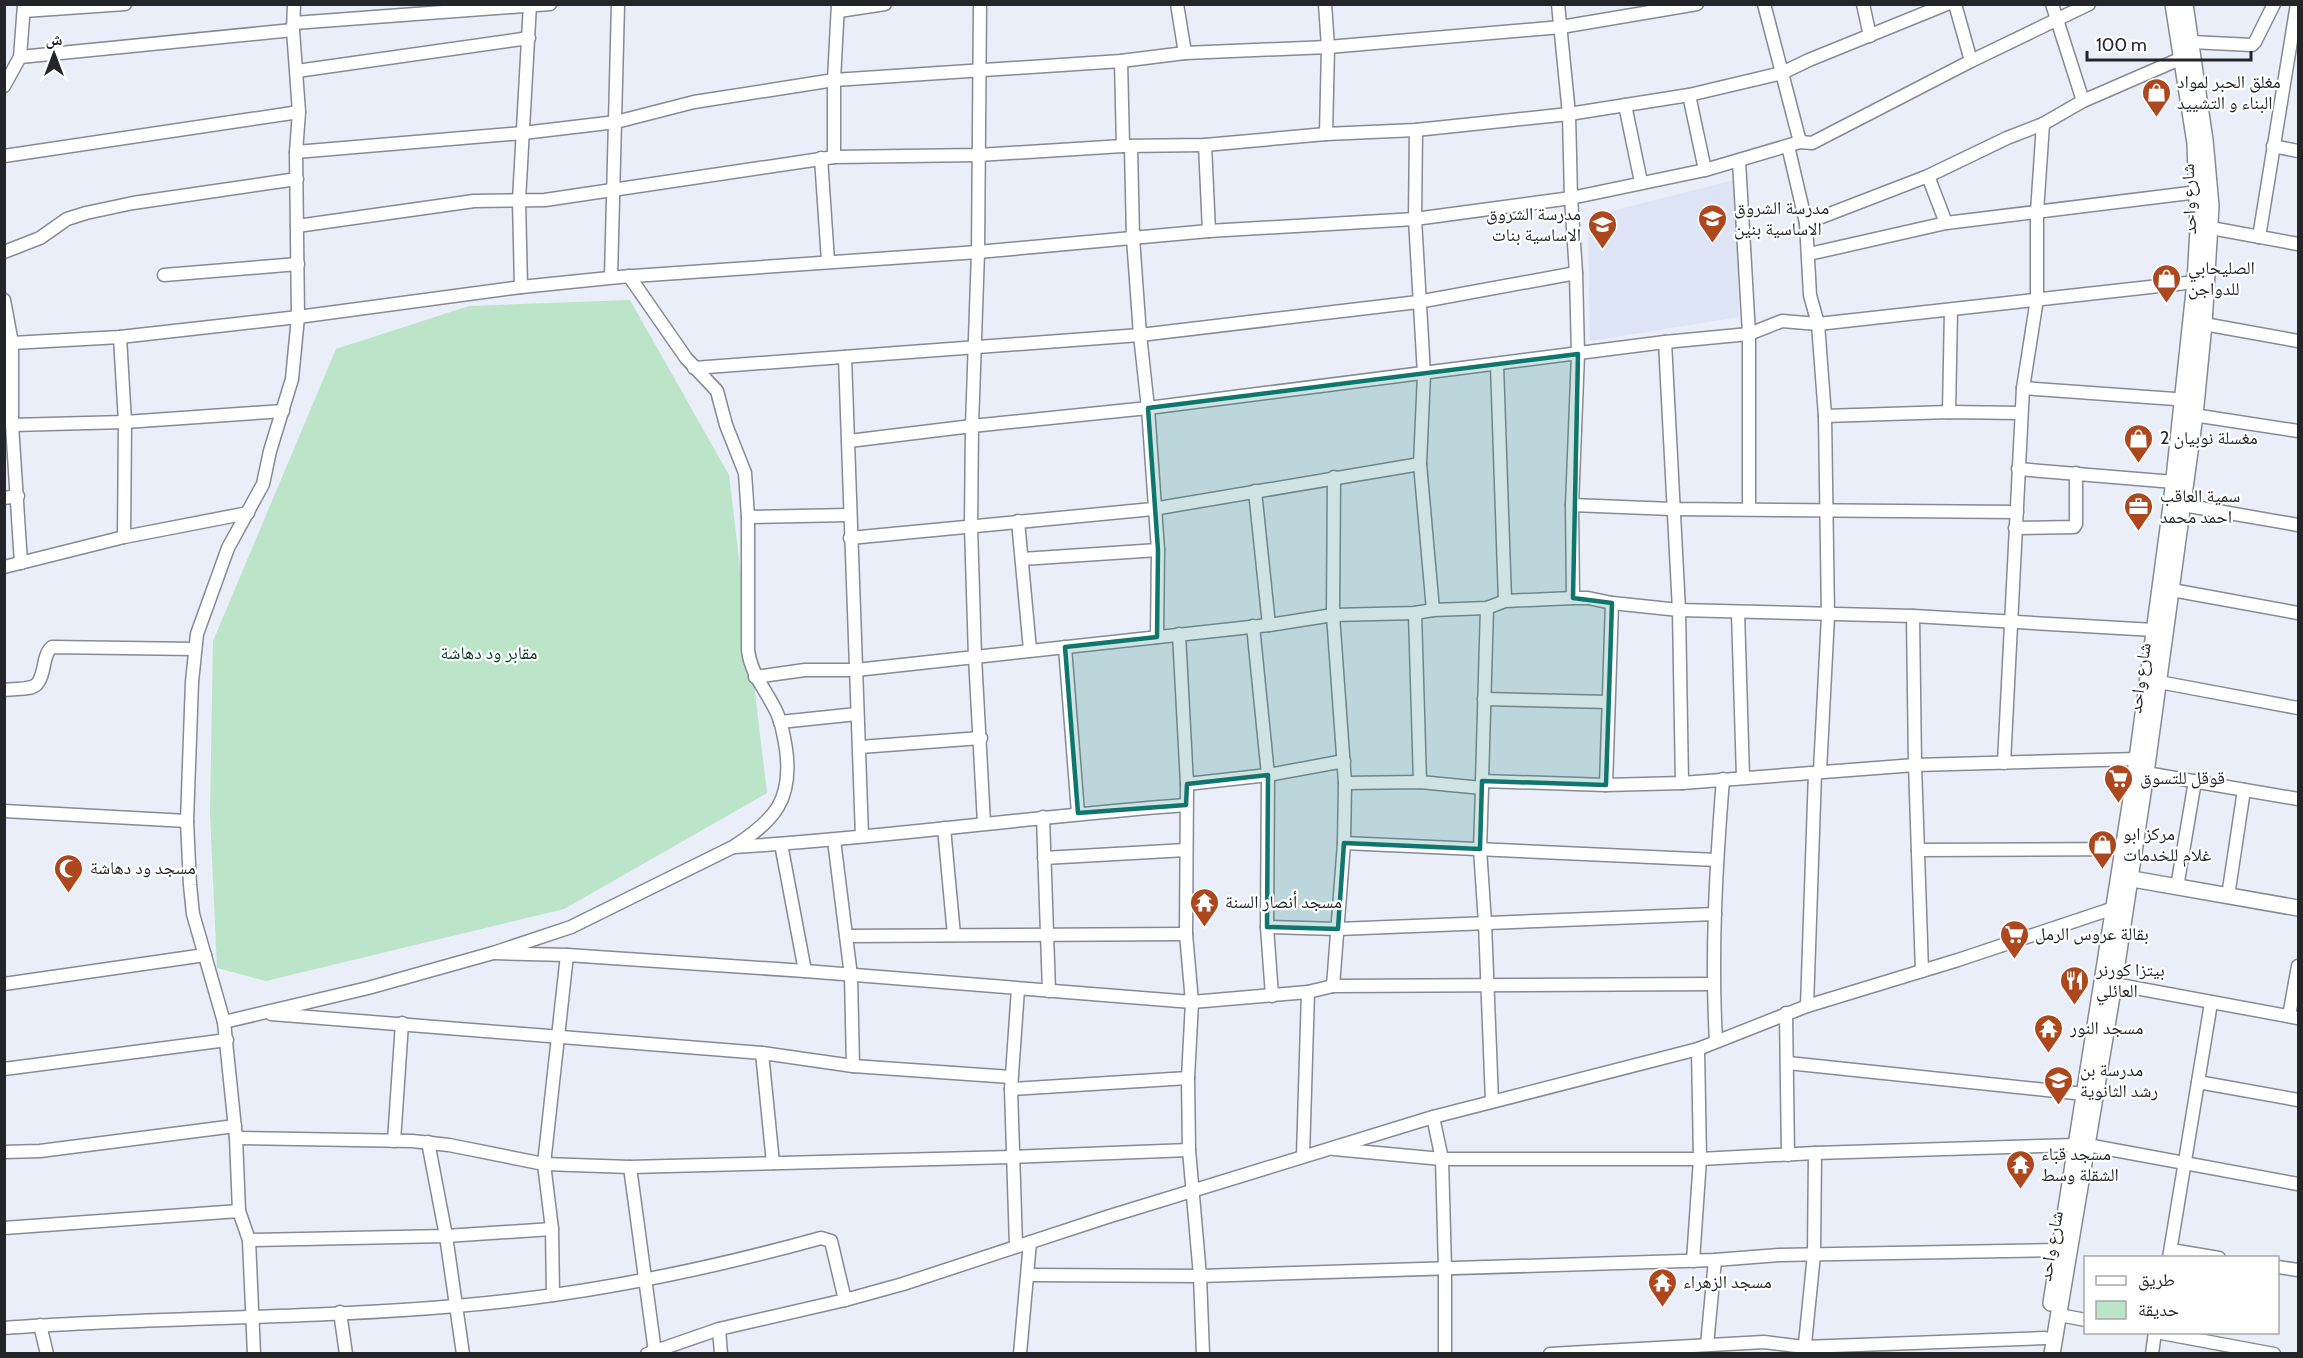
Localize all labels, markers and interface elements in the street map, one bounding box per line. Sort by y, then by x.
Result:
north arrow [24,24,84,84]
scale bar [2087,24,2250,62]
text: ش [46,30,63,49]
text: 100 m [2096,34,2147,56]
place label: مغلق الحبر لمواد البناء و التشييد [2177,71,2281,114]
shop icon: مغلق الحبر لمواد البناء و التشييد [2140,76,2172,118]
street label: شارع واحد [2177,163,2201,235]
place label: مدرسة الشروق الاساسية بنين [1734,197,1829,240]
school or university icon: مدرسة الشروق الاساسية بنين [1697,202,1729,244]
place label: مدرسة الشروق الاساسية بنات [1486,203,1581,246]
school or university icon: مدرسة الشروق الاساسية بنات [1586,208,1618,250]
place label: الصليحابي للدواجن [2188,257,2255,300]
shop icon: الصليحابي للدواجن [2151,262,2183,304]
shop icon: مغسلة نوبيان 2 [2123,422,2155,464]
place label: مغسلة نوبيان 2 [2160,427,2258,449]
place label: سمية العاقب احمد محمد [2160,485,2240,528]
office icon: سمية العاقب احمد محمد [2123,490,2155,532]
street label: شارع واحد [2124,641,2156,715]
park label: مقابر ود دهاشة [440,642,538,664]
supermarket icon: قوقل للتسوق [2103,762,2135,804]
place label: قوقل للتسوق [2140,767,2225,789]
place label: مركز ابو غلام للخدمات [2123,823,2211,867]
shop icon: مركز ابو غلام للخدمات [2086,828,2118,870]
mosque icon: مسجد ود دهاشة [53,852,85,894]
place label: مسجد ود دهاشة [90,857,196,879]
temple icon: مسجد أنصار السنة [1188,886,1220,928]
place label: مسجد أنصار السنة [1225,891,1342,913]
supermarket icon: بقالة عروس الرمل [1998,918,2030,960]
place label: بقالة عروس الرمل [2035,923,2149,945]
place label: بيتزا كورنر العائلي [2095,959,2165,1006]
restaurant icon: بيتزا كورنر العائلي [2059,964,2091,1006]
temple icon: مسجد النور [2033,1012,2065,1054]
place label: مسجد النور [2069,1017,2143,1039]
place label: مدرسة بن رشد الثانوية [2080,1059,2158,1102]
school or university icon: مدرسة بن رشد الثانوية [2043,1064,2075,1106]
place label: مسجد قباء الشقلة وسط [2041,1143,2119,1186]
temple icon: مسجد قباء الشقلة وسط [2004,1148,2036,1190]
street label: شارع واحد [2034,1209,2068,1283]
legend [2084,1256,2279,1334]
temple icon: مسجد الزهراء [1646,1266,1678,1308]
text: طريق [2138,1269,2175,1291]
place label: مسجد الزهراء [1683,1271,1772,1293]
text: حديقة [2138,1299,2179,1321]

